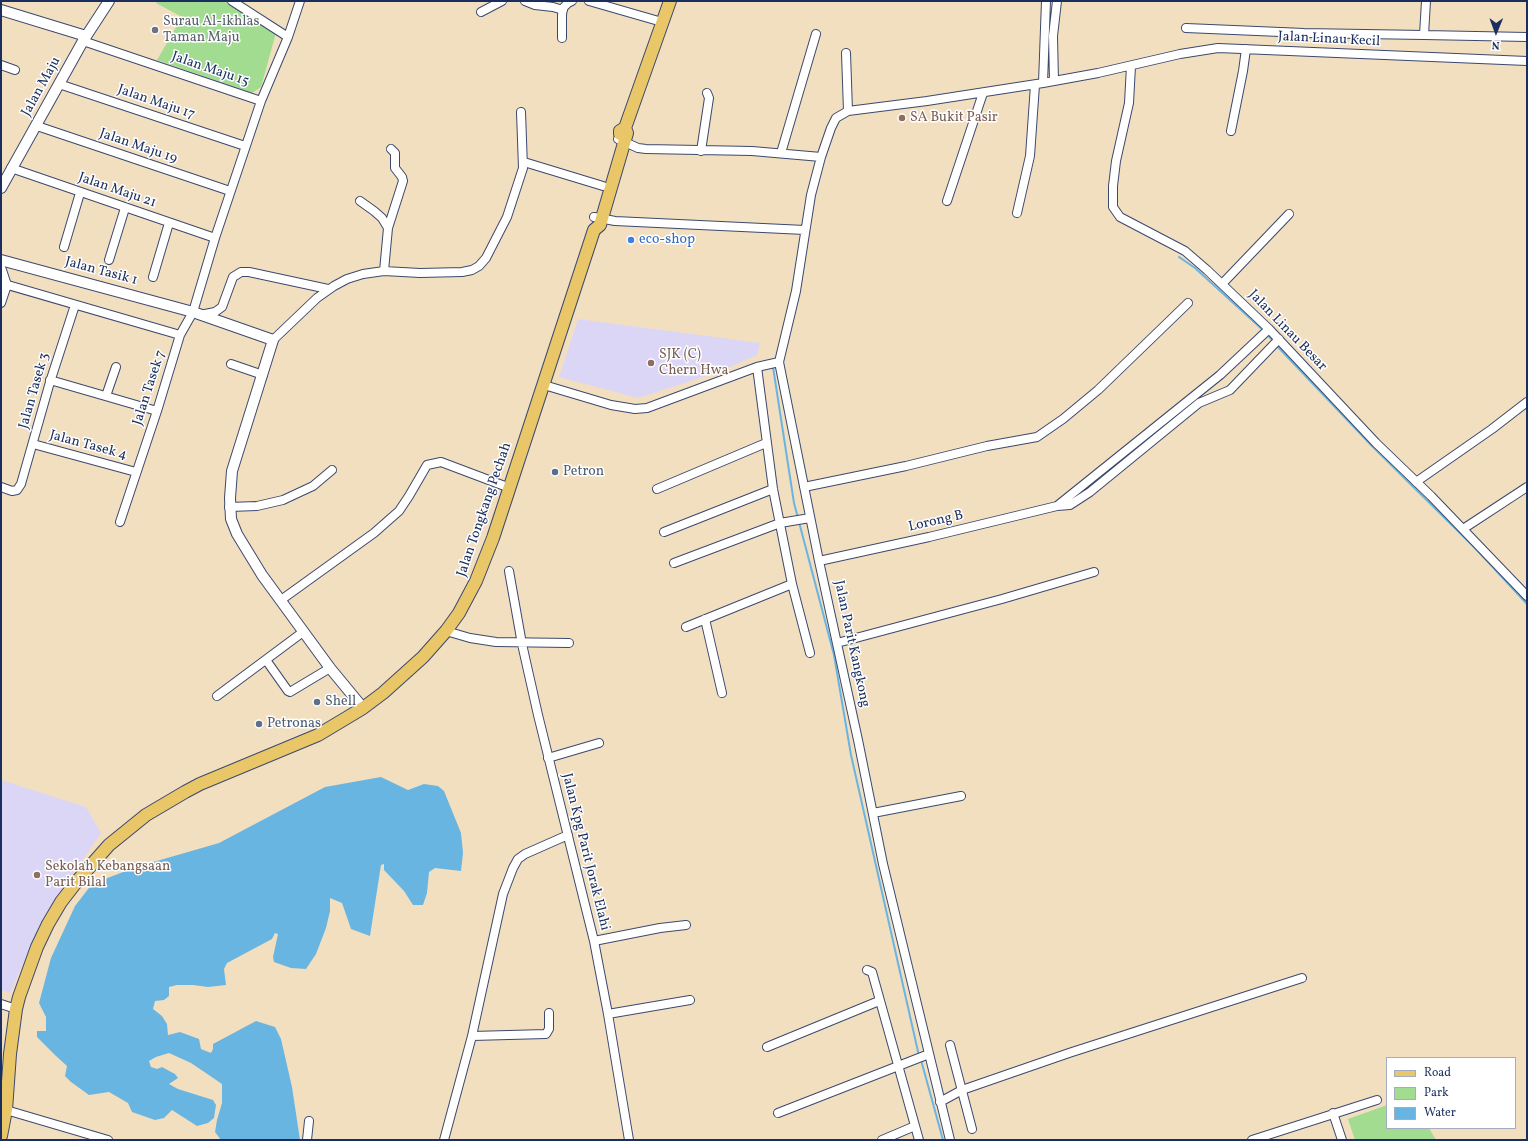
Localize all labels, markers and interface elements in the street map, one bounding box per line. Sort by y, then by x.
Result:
north arrow [1476,12,1516,52]
place label: Surau Al-ikhlas Taman Maju [163,14,259,46]
marker: Surau Al-ikhlas Taman Maju [150,25,160,35]
street label: Jalan Linau Kecil [1278,29,1380,51]
text: N [1492,37,1500,52]
street label: Jalan Maju 15 [169,49,251,91]
street label: Jalan Maju [19,54,65,120]
street label: Jalan Maju 17 [115,82,197,124]
place label: SA Bukit Pasir [910,110,998,126]
marker: SA Bukit Pasir [897,113,907,123]
street label: Jalan Maju 19 [97,126,179,168]
street label: Jalan Maju 21 [76,170,158,212]
place label: eco-shop [639,232,695,248]
marker: eco-shop [626,235,636,245]
street label: Jalan Tasik 1 [63,254,139,290]
street label: Jalan Linau Besar [1244,287,1330,375]
place label: SJK (C) Chern Hwa [659,347,728,380]
street label: Jalan Tasek 7 [130,348,170,428]
street label: Jalan Tasek 3 [16,351,54,431]
marker: SJK (C) Chern Hwa [646,358,656,368]
street label: Jalan Tasek 4 [47,428,129,464]
street label: Jalan Tongkang Pechah [454,441,516,579]
place label: Petron [563,464,604,480]
marker: Petron [550,467,560,477]
street label: Lorong B [907,508,965,536]
street label: Jalan Parit Kangkong [829,579,873,709]
place label: Shell [325,694,356,710]
marker: Shell [312,697,322,707]
place label: Petronas [267,716,321,732]
marker: Petronas [254,719,264,729]
street label: Jalan Kpg Parit Jorak Elahi [557,772,613,932]
place label: Sekolah Kebangsaan Parit Bilal [45,859,170,892]
marker: Sekolah Kebangsaan Parit Bilal [32,870,42,880]
legend [1386,1057,1516,1129]
text: Road [1424,1065,1451,1081]
text: Park [1424,1085,1449,1101]
text: Water [1424,1105,1456,1121]

